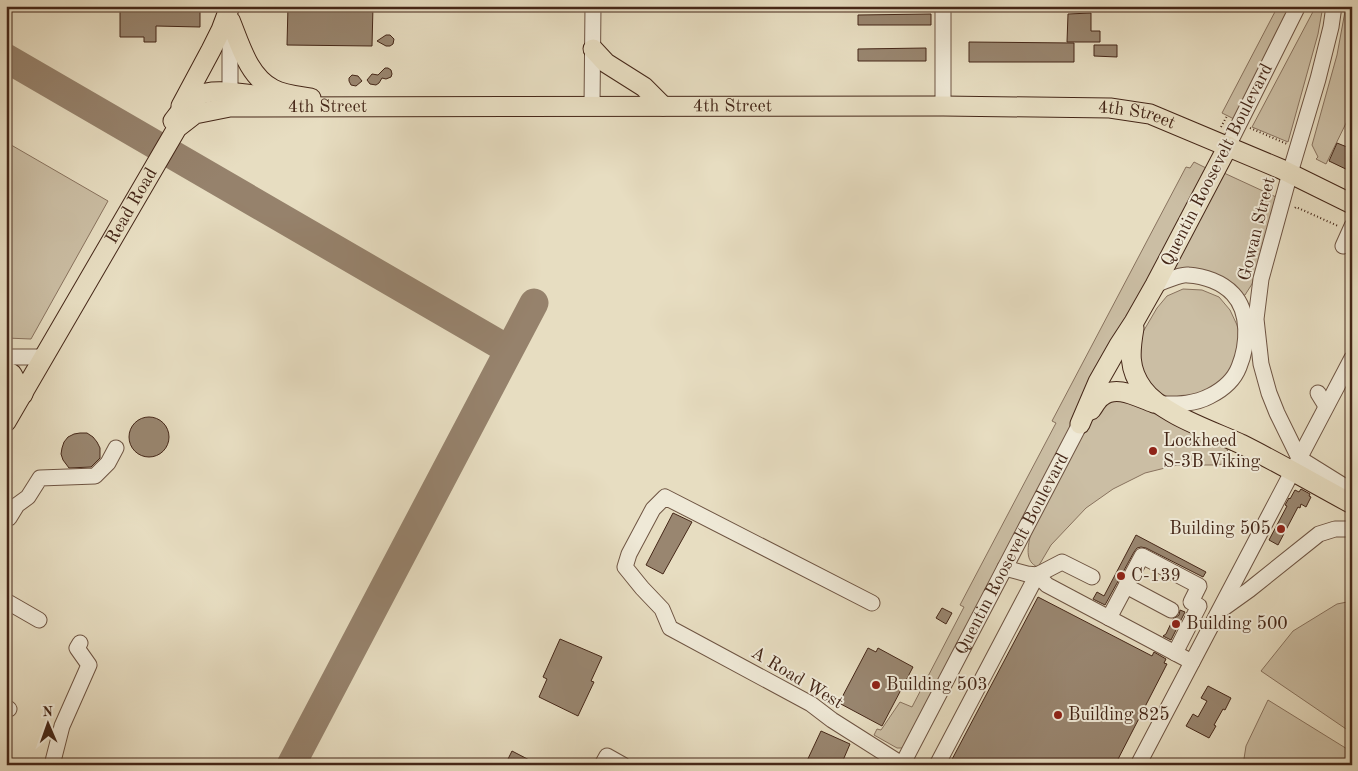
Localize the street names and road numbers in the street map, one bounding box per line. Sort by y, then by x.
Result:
street label: Quentin Roosevelt Boulevard [1158,61,1276,269]
street label: 4th Street [693,97,772,115]
street label: 4th Street [288,98,367,116]
street label: 4th Street [1098,99,1178,133]
street label: Read Road [103,165,161,247]
street label: Gowan Street [1235,175,1279,283]
street label: Quentin Roosevelt Boulevard [952,450,1072,658]
street label: A Road West [748,644,846,712]

